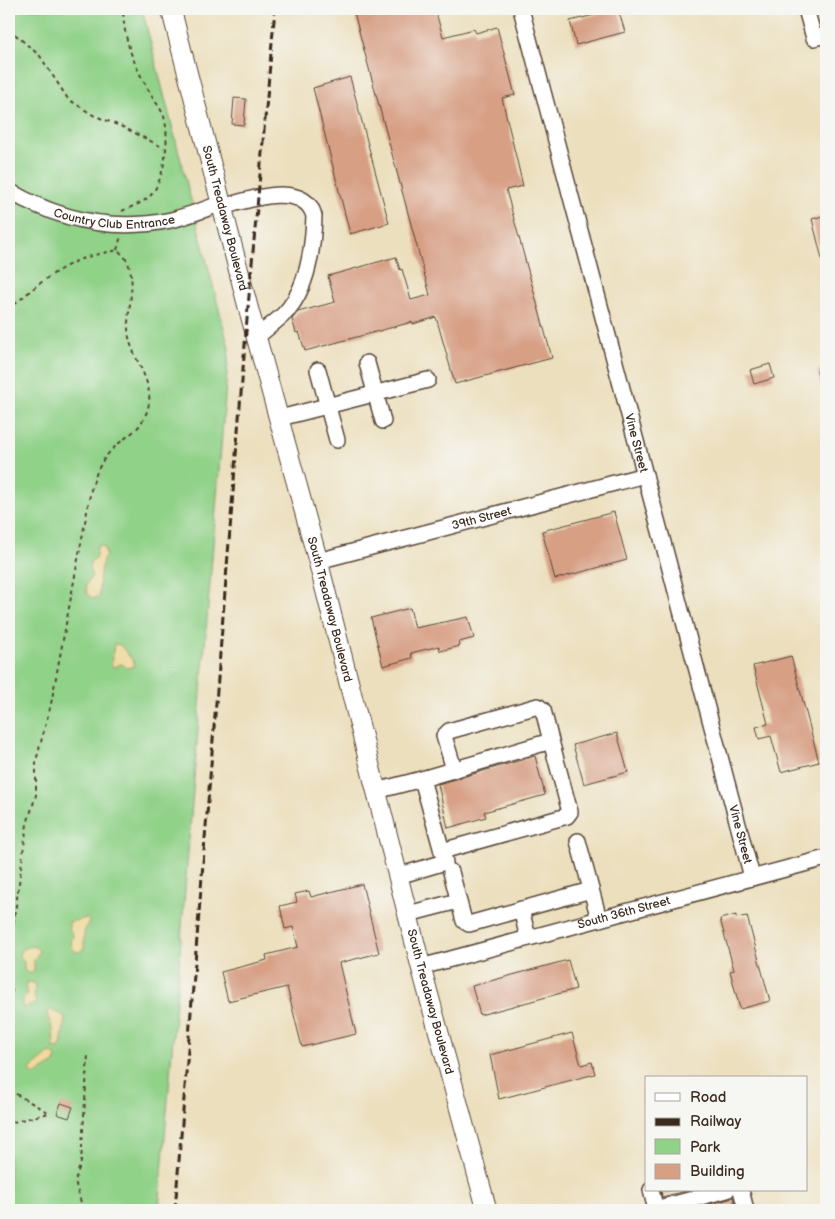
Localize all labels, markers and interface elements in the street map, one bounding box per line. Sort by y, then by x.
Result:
street label: South Treadaway Boulevard [199,144,251,293]
street label: Country Club Entrance [51,205,177,233]
street label: Vine Street [621,412,651,474]
street label: 39th Street [450,503,513,533]
street label: South Treadaway Boulevard [304,535,355,684]
street label: Vine Street [725,803,755,866]
street label: South 36th Street [576,893,672,933]
street label: South Treadaway Boulevard [404,928,457,1076]
legend [645,1076,808,1192]
text: Road [690,1088,726,1107]
text: Railway [690,1112,741,1131]
text: Park [690,1138,721,1157]
text: Building [690,1162,745,1181]

